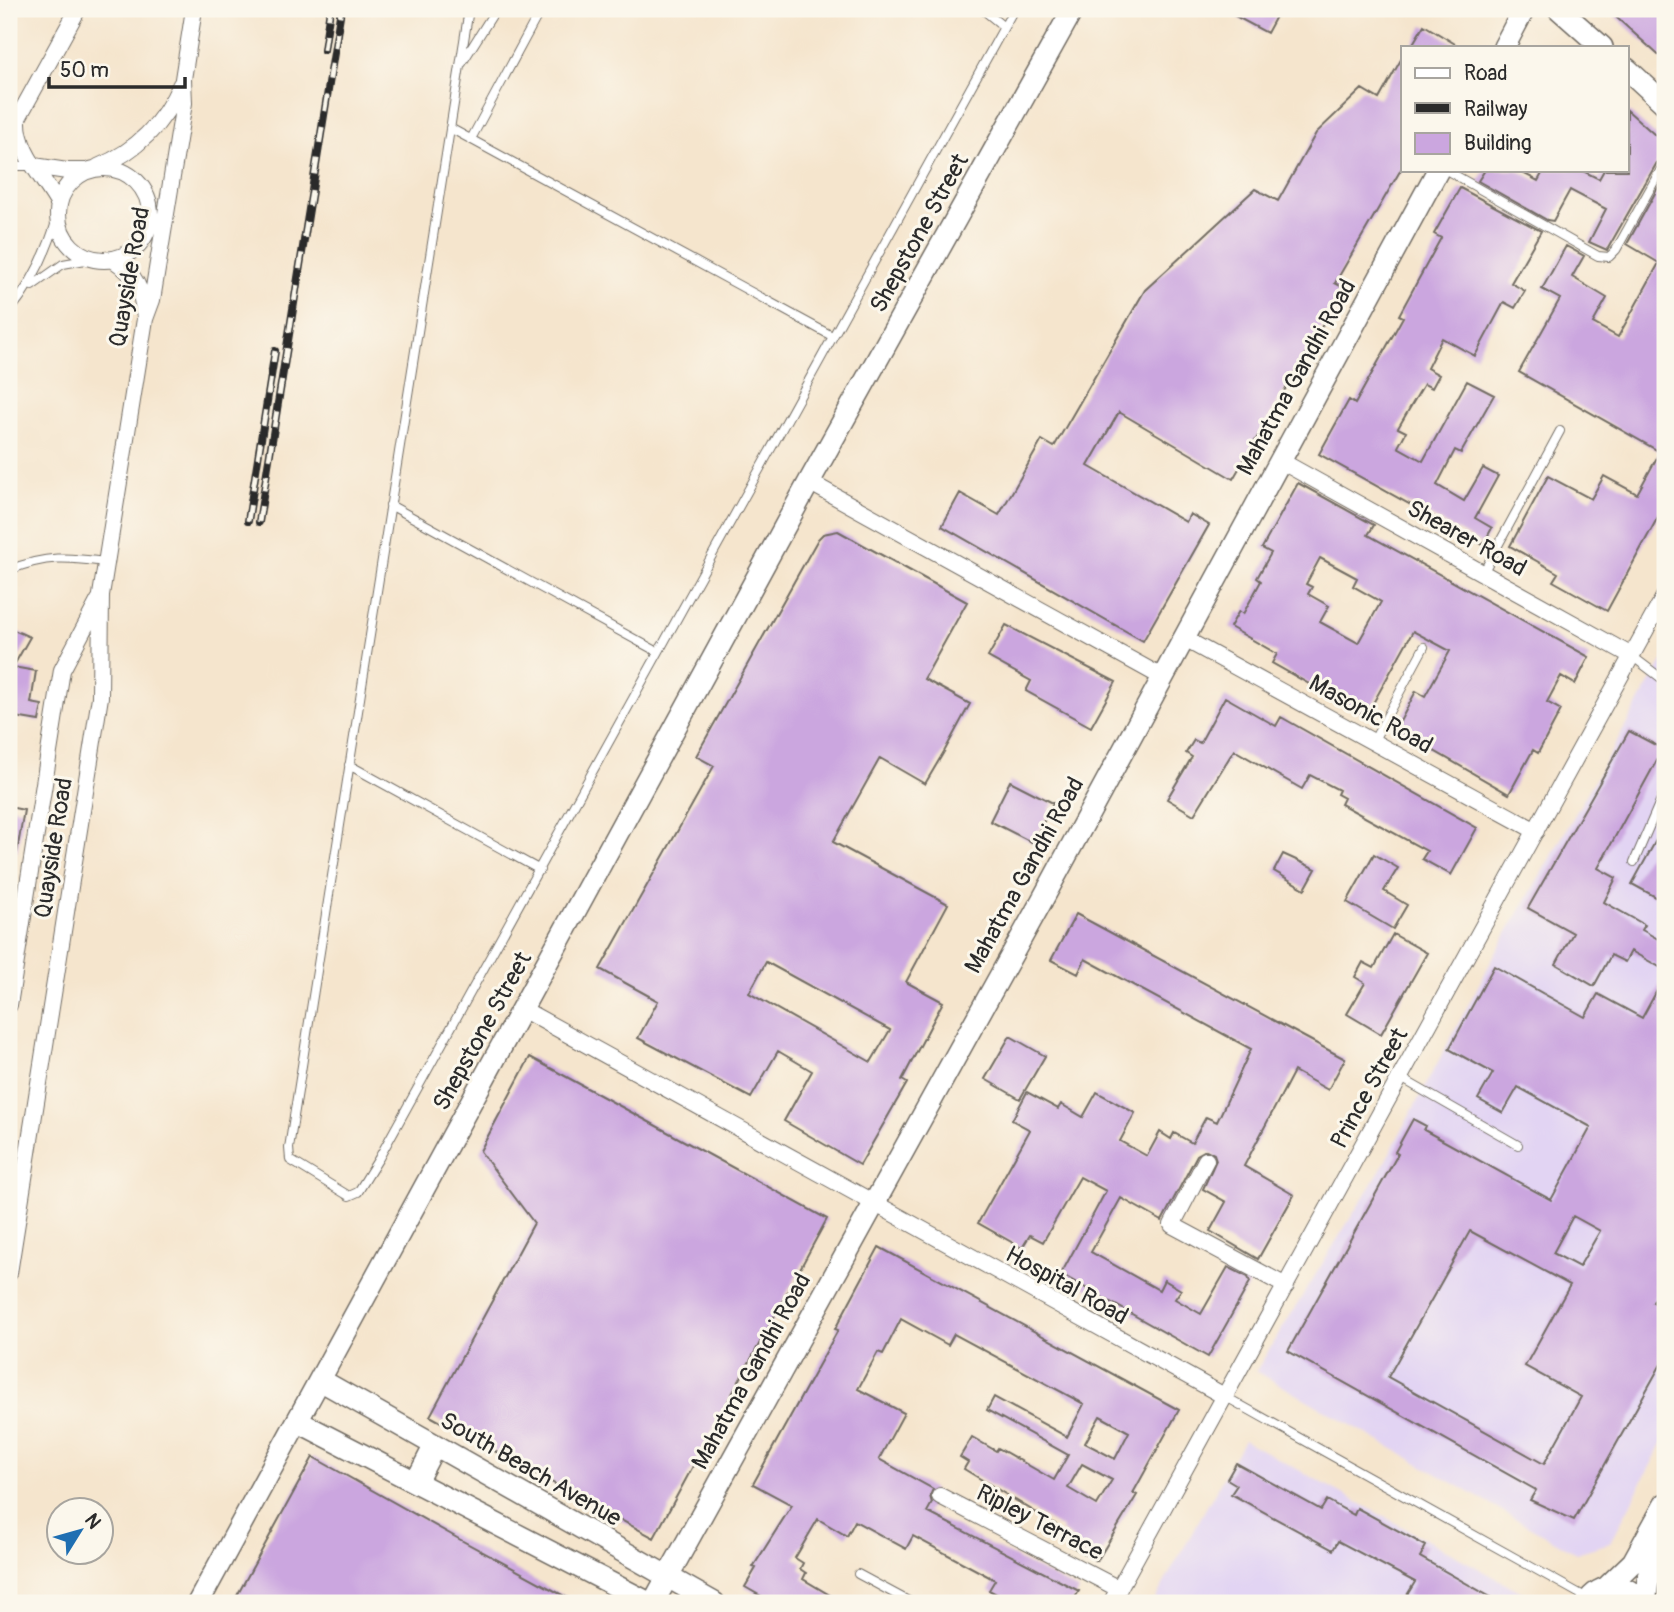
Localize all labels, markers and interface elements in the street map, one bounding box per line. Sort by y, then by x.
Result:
scale bar [49,46,186,90]
legend [1401,46,1628,172]
text: 50 m [60,57,109,84]
text: Road [1464,60,1508,87]
text: Railway [1464,96,1528,123]
text: Building [1464,130,1531,157]
street label: Shepstone Street [864,148,975,318]
street label: Quayside Road [103,205,156,349]
street label: Mahatma Gandhi Road [1230,274,1362,480]
street label: Shearer Road [1402,494,1531,583]
street label: Masonic Road [1304,669,1438,760]
street label: Mahatma Gandhi Road [958,772,1090,978]
street label: Quayside Road [28,776,79,920]
street label: Shepstone Street [427,946,538,1116]
street label: Prince Street [1324,1023,1415,1154]
street label: Hospital Road [1000,1240,1133,1331]
street label: Mahatma Gandhi Road [685,1268,817,1474]
street label: South Beach Avenue [435,1406,627,1533]
street label: Ripley Terrace [971,1478,1108,1567]
north arrow [46,1496,116,1566]
text: N [79,1509,106,1534]

